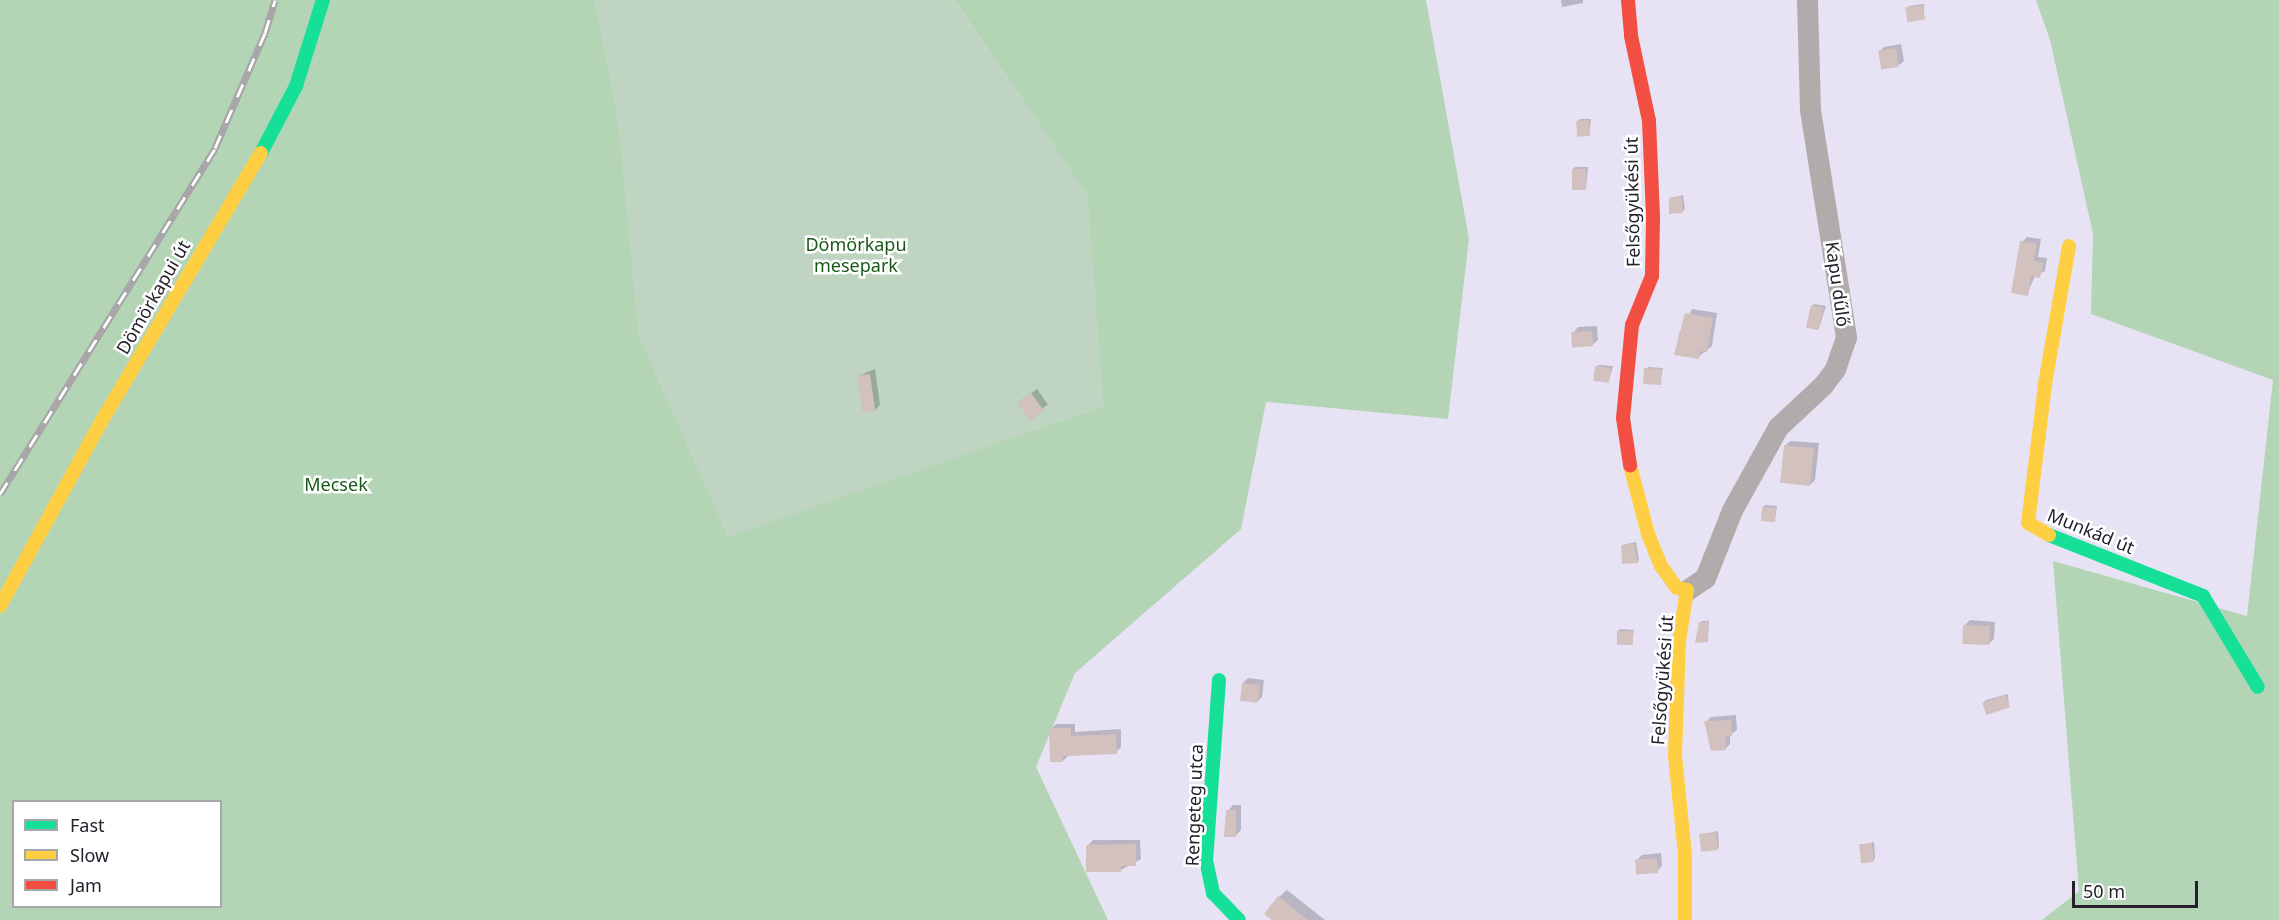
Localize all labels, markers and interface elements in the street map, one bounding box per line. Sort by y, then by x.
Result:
street label: Felsőgyükési út [1620,137,1644,267]
park label: Dömörkapu mesepark [805,234,907,276]
street label: Dömörkapui út [112,236,194,358]
street label: Kapu dűlő [1821,240,1855,328]
park label: Mecsek [304,473,368,495]
street label: Munkád út [2044,504,2138,558]
street label: Felsőgyükési út [1647,614,1677,746]
street label: Rengeteg utca [1181,743,1207,867]
legend [12,800,222,908]
text: Fast [70,813,105,837]
text: Slow [70,843,109,867]
scale bar [2075,869,2201,907]
text: Jam [70,873,102,897]
text: 50 m [2083,879,2125,903]

